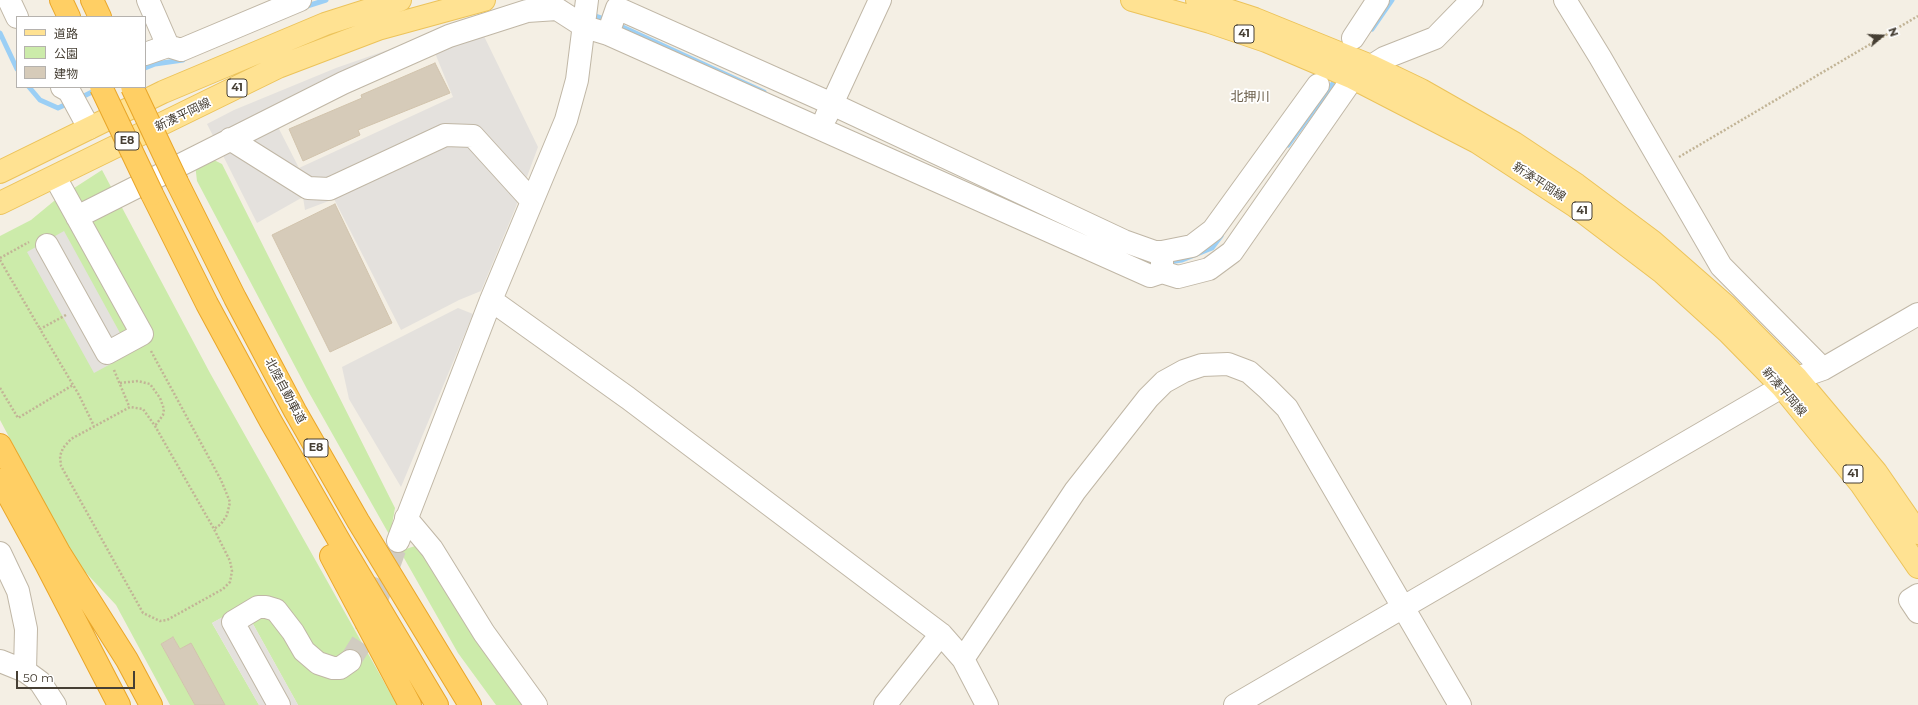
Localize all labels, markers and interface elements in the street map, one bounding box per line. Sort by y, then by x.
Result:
legend [16,16,146,88]
north arrow [1862,16,1902,56]
road number: 41 [1234,25,1254,43]
text: 道路 [54,26,78,41]
text: N [1885,26,1901,39]
text: 公園 [54,46,78,61]
text: 建物 [54,66,78,81]
road number: 41 [227,79,247,97]
district label: 北押川 [1231,89,1269,105]
street label: 新湊平岡線 [153,95,213,135]
road number: E8 [115,132,139,150]
street label: 新湊平岡線 [1510,160,1568,204]
road number: 41 [1572,202,1592,220]
street label: 北陸自動車道 [262,356,308,426]
street label: 新湊平岡線 [1759,365,1809,419]
road number: E8 [304,439,328,457]
road number: 41 [1843,465,1863,483]
scale bar [18,663,137,689]
text: 50 m [23,670,54,685]

